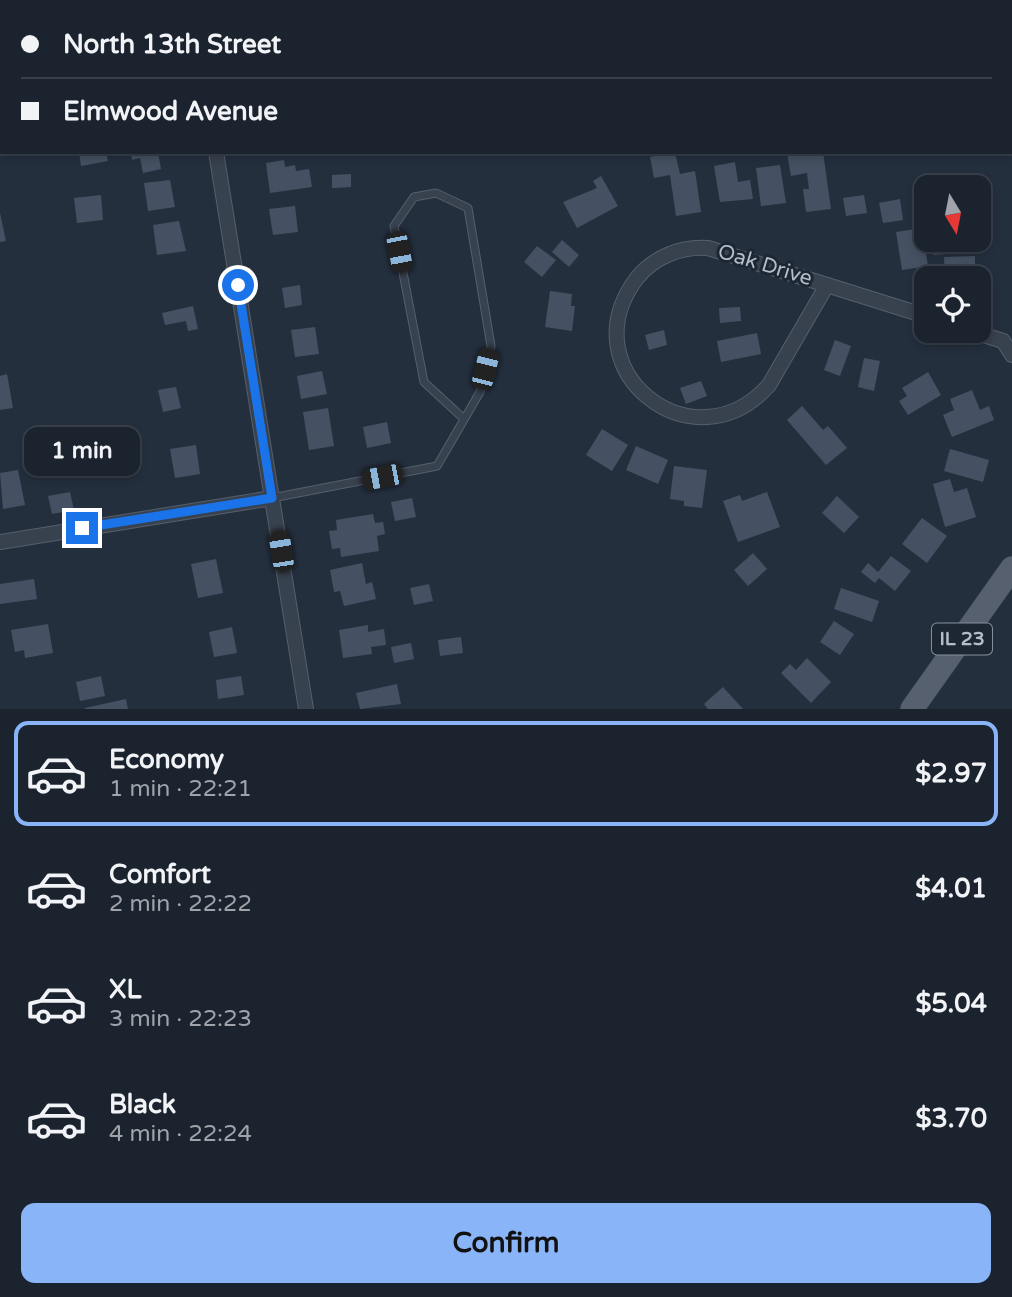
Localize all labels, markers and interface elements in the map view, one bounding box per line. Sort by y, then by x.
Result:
text: North 13th Street [63,29,281,60]
text: Elmwood Avenue [63,96,278,127]
north arrow [914,175,990,252]
map controls [914,175,991,343]
car [385,229,414,275]
street label: Oak Drive [715,239,815,291]
button: locate [914,266,991,343]
route start [222,269,254,301]
car [470,346,501,392]
callout: 1 min [24,426,140,476]
text: 1 min [51,437,113,465]
car [360,463,405,491]
route end [66,512,98,544]
car [268,529,295,573]
road number: IL 23 [932,624,992,654]
icon: car [25,742,88,805]
text: Economy [109,744,224,775]
text: $2.97 [915,758,987,789]
text: 1 min · 22:21 [109,775,252,803]
icon: car [25,857,88,920]
text: Comfort [109,859,211,890]
text: $4.01 [915,873,987,904]
text: 2 min · 22:22 [109,890,252,918]
icon: car [25,972,88,1035]
text: XL [109,974,141,1005]
text: $5.04 [915,988,987,1019]
text: 3 min · 22:23 [109,1005,252,1033]
icon: car [25,1087,88,1150]
text: Black [109,1089,176,1120]
text: $3.70 [915,1103,987,1134]
text: 4 min · 22:24 [109,1120,252,1148]
button: Confirm [21,1203,991,1283]

